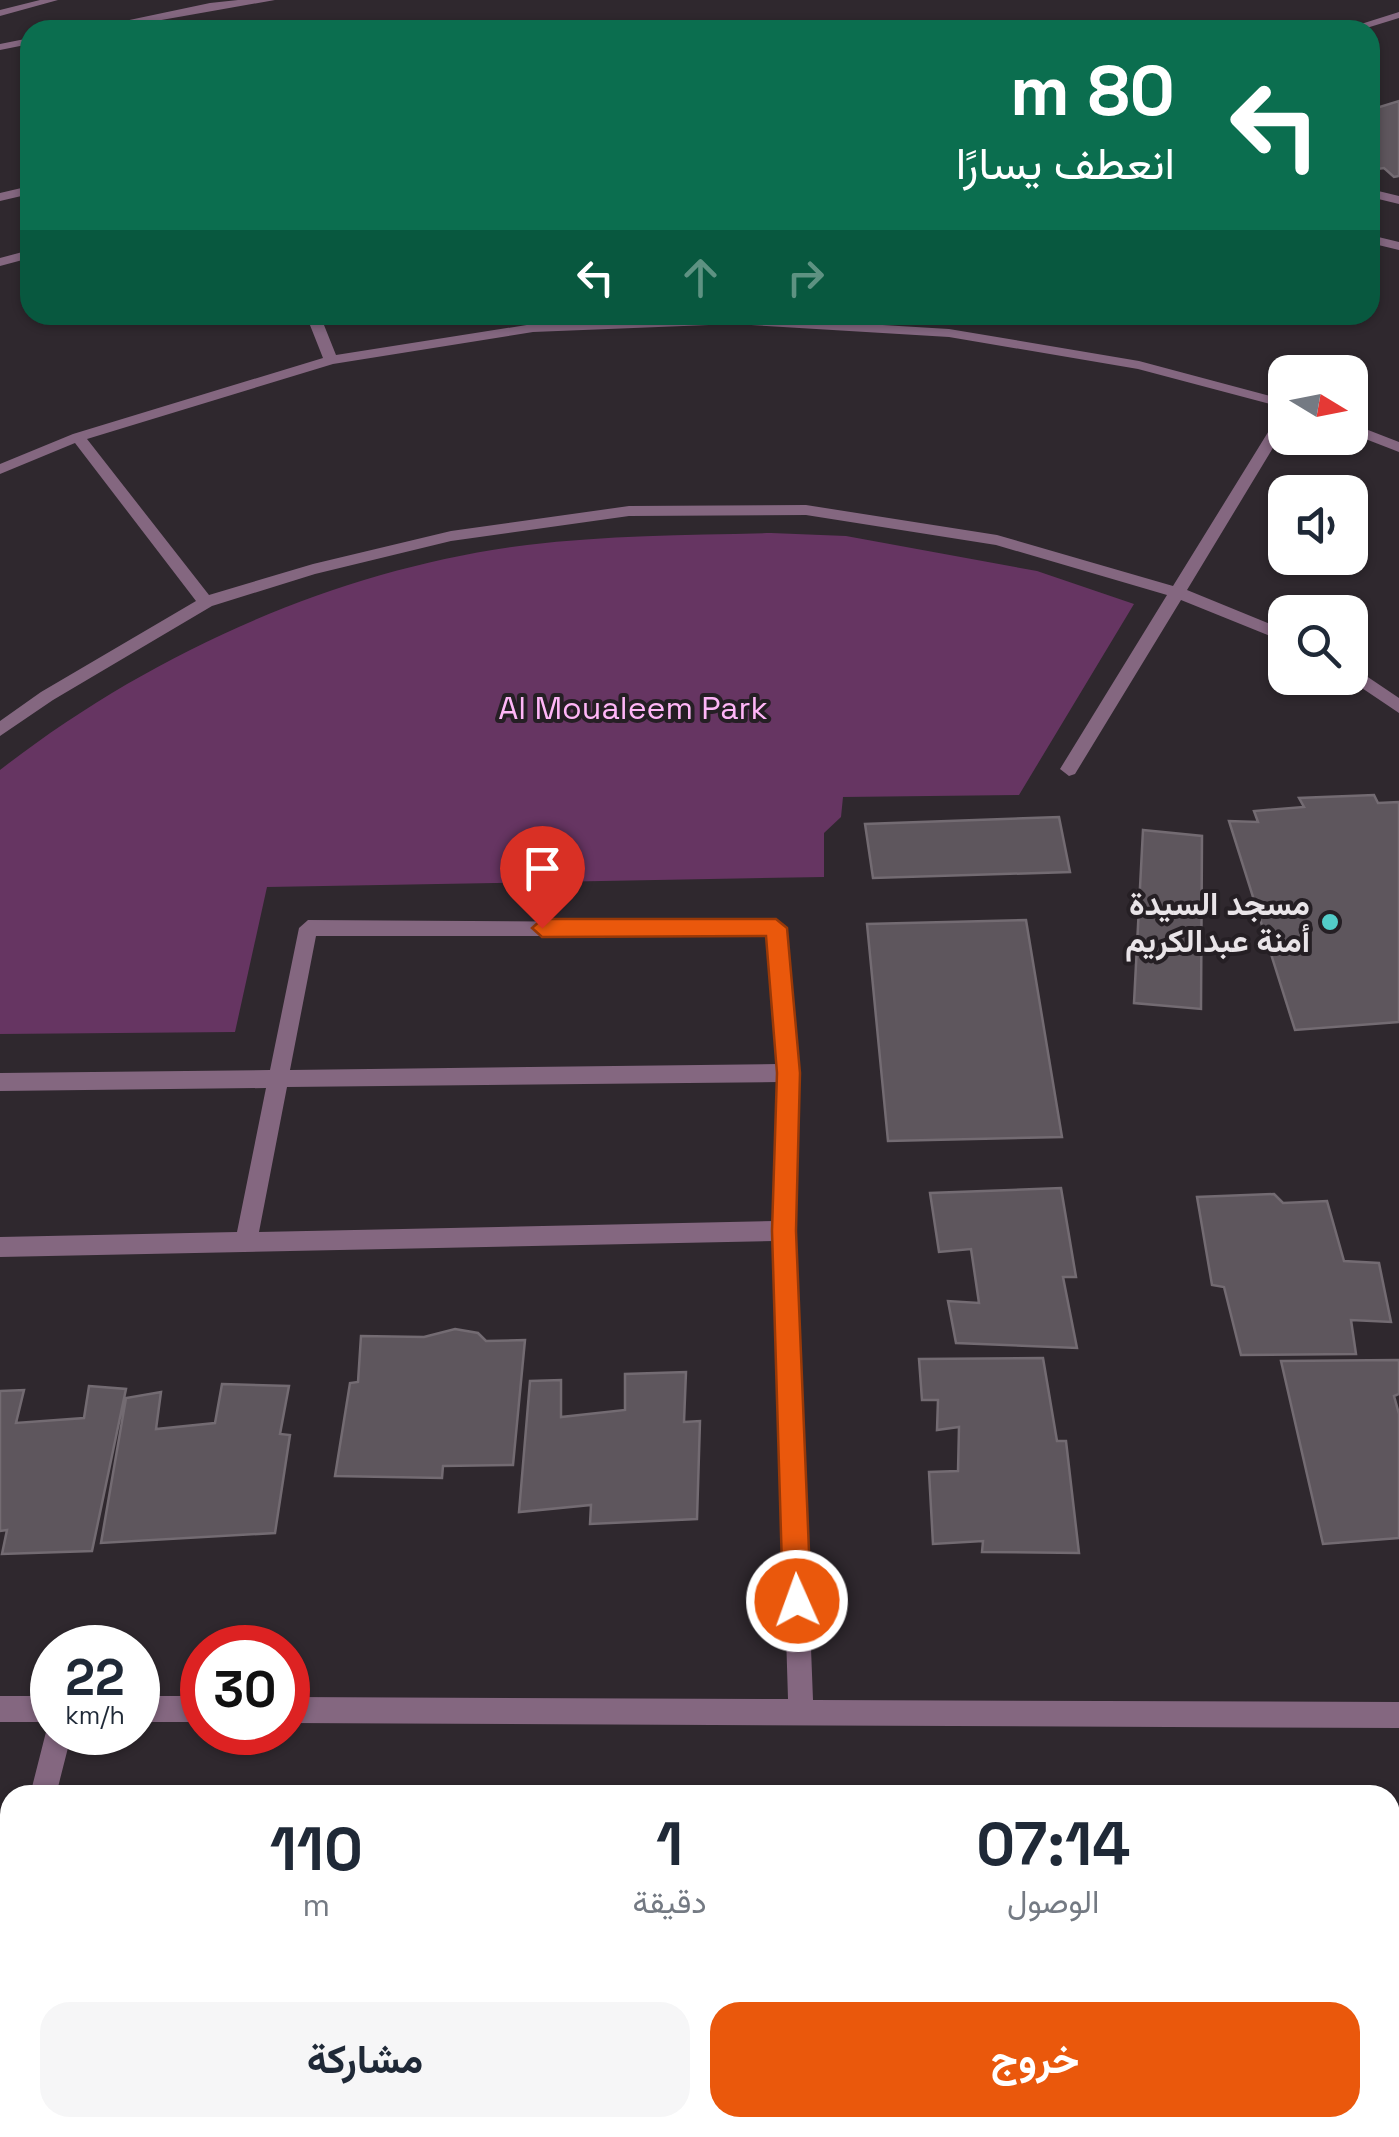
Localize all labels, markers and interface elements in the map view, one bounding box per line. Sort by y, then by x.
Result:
text: 80 m [1010,46,1175,135]
icon: left [1210,60,1340,190]
text: انعطف يسارًا [956,135,1175,192]
icon: left [568,250,623,305]
icon: ahead [673,250,728,305]
icon: right [778,250,833,305]
north arrow [1268,355,1368,455]
map controls [1268,355,1368,695]
button: sound [1268,475,1368,575]
button: search [1268,595,1368,695]
park label: Al Moualeem Park [498,688,768,728]
pin [500,826,585,929]
icon: arrive [515,841,570,896]
place label: مسجد السيدة أمنة عبدالكريم [1125,884,1310,962]
marker: مسجد السيدة أمنة عبدالكريم [1319,911,1341,933]
position arrow [745,1549,849,1653]
speed limit sign: 30 [180,1625,310,1755]
text: 22 [65,1646,125,1710]
text: km/h [65,1699,125,1731]
text: 1 [656,1806,683,1883]
text: 07:14 [976,1806,1130,1883]
text: 110 [270,1811,363,1888]
text: دقيقة [633,1882,707,1922]
text: الوصول [1007,1882,1099,1922]
text: m [303,1885,330,1925]
button: مشاركة [40,2002,690,2117]
button: خروج [710,2002,1360,2117]

